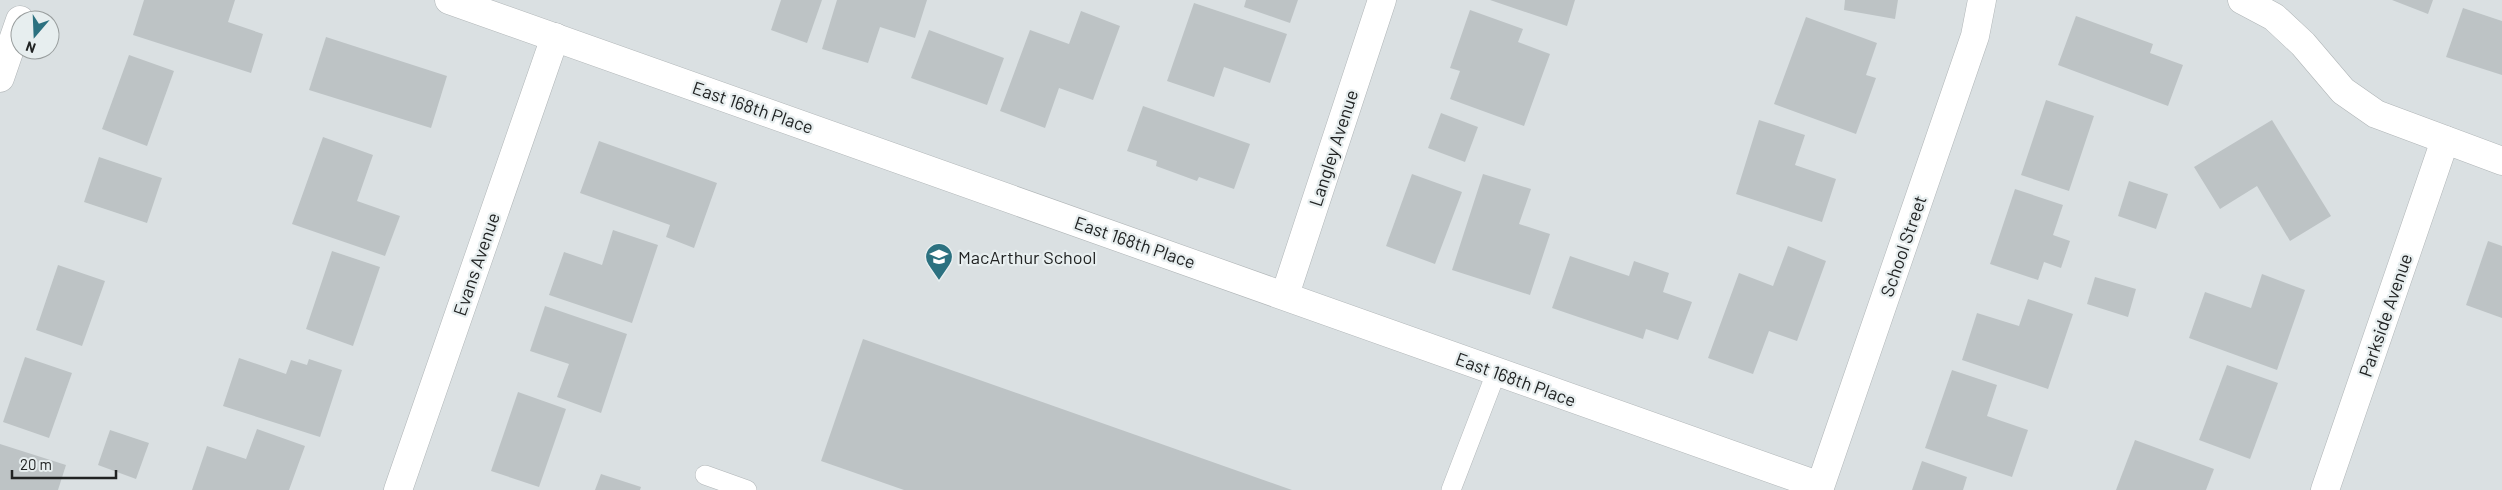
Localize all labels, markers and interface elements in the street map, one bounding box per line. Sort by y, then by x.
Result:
north arrow [10,10,60,60]
text: N [23,38,38,57]
street label: East 168th Place [690,76,816,138]
street label: Langley Avenue [1304,87,1362,209]
street label: School Street [1875,192,1931,300]
street label: Evans Avenue [448,210,504,318]
street label: East 168th Place [1072,211,1198,273]
school or university icon: MacArthur School [924,242,954,281]
place label: MacArthur School [958,246,1096,268]
street label: Parkside Avenue [2354,251,2416,379]
street label: East 168th Place [1453,347,1579,411]
scale bar [12,448,116,480]
text: 20 m [20,455,52,473]

